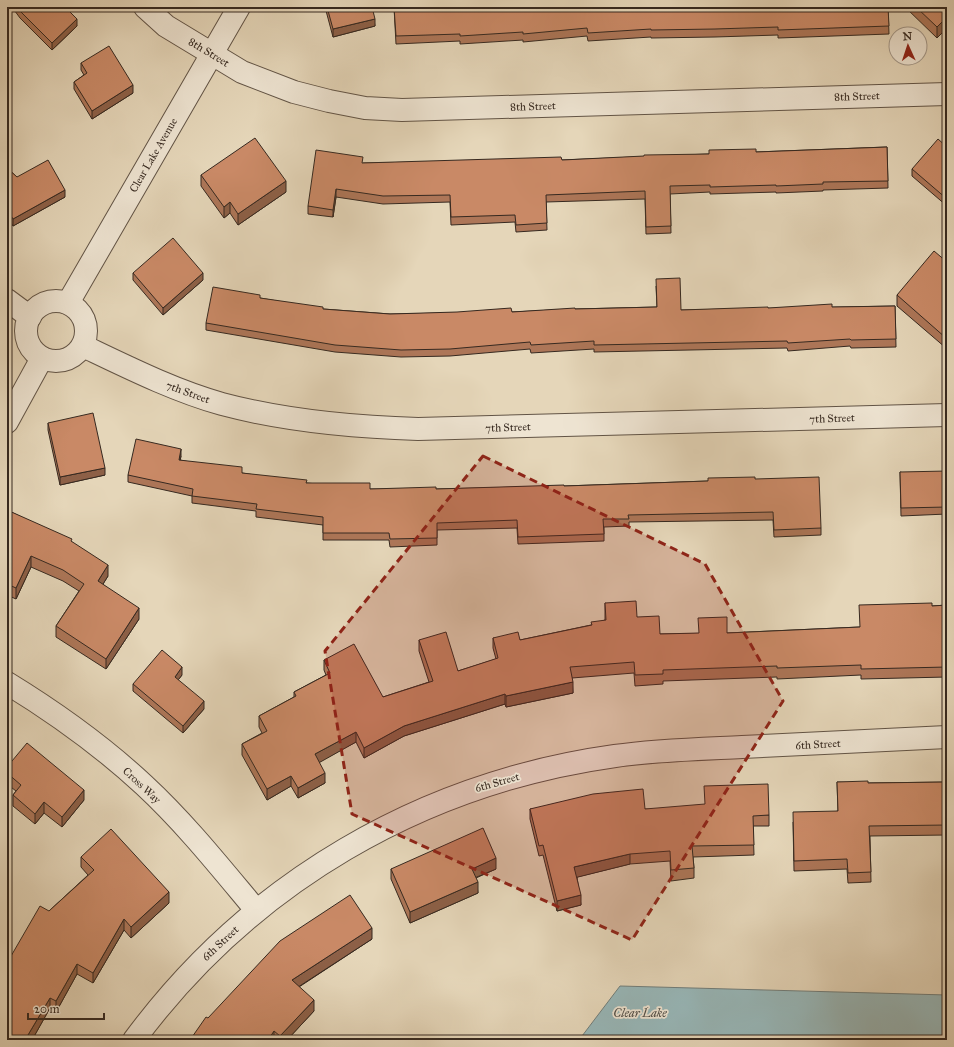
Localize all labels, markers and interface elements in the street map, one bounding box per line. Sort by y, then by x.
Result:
north arrow [888,26,928,66]
text: N [902,30,913,43]
street label: 8th Street [186,35,232,70]
street label: 8th Street [834,89,880,104]
street label: 8th Street [510,99,556,114]
street label: Clear Lake Avenue [127,115,180,195]
street label: 7th Street [164,379,212,406]
street label: 7th Street [809,411,855,426]
street label: 7th Street [485,420,531,435]
street label: 6th Street [795,737,841,752]
street label: Cross Way [120,765,164,807]
street label: 6th Street [474,770,521,795]
street label: 6th Street [199,923,241,964]
scale bar [28,995,104,1021]
text: 20 m [34,1002,60,1016]
water label: Clear Lake [613,1006,667,1020]

